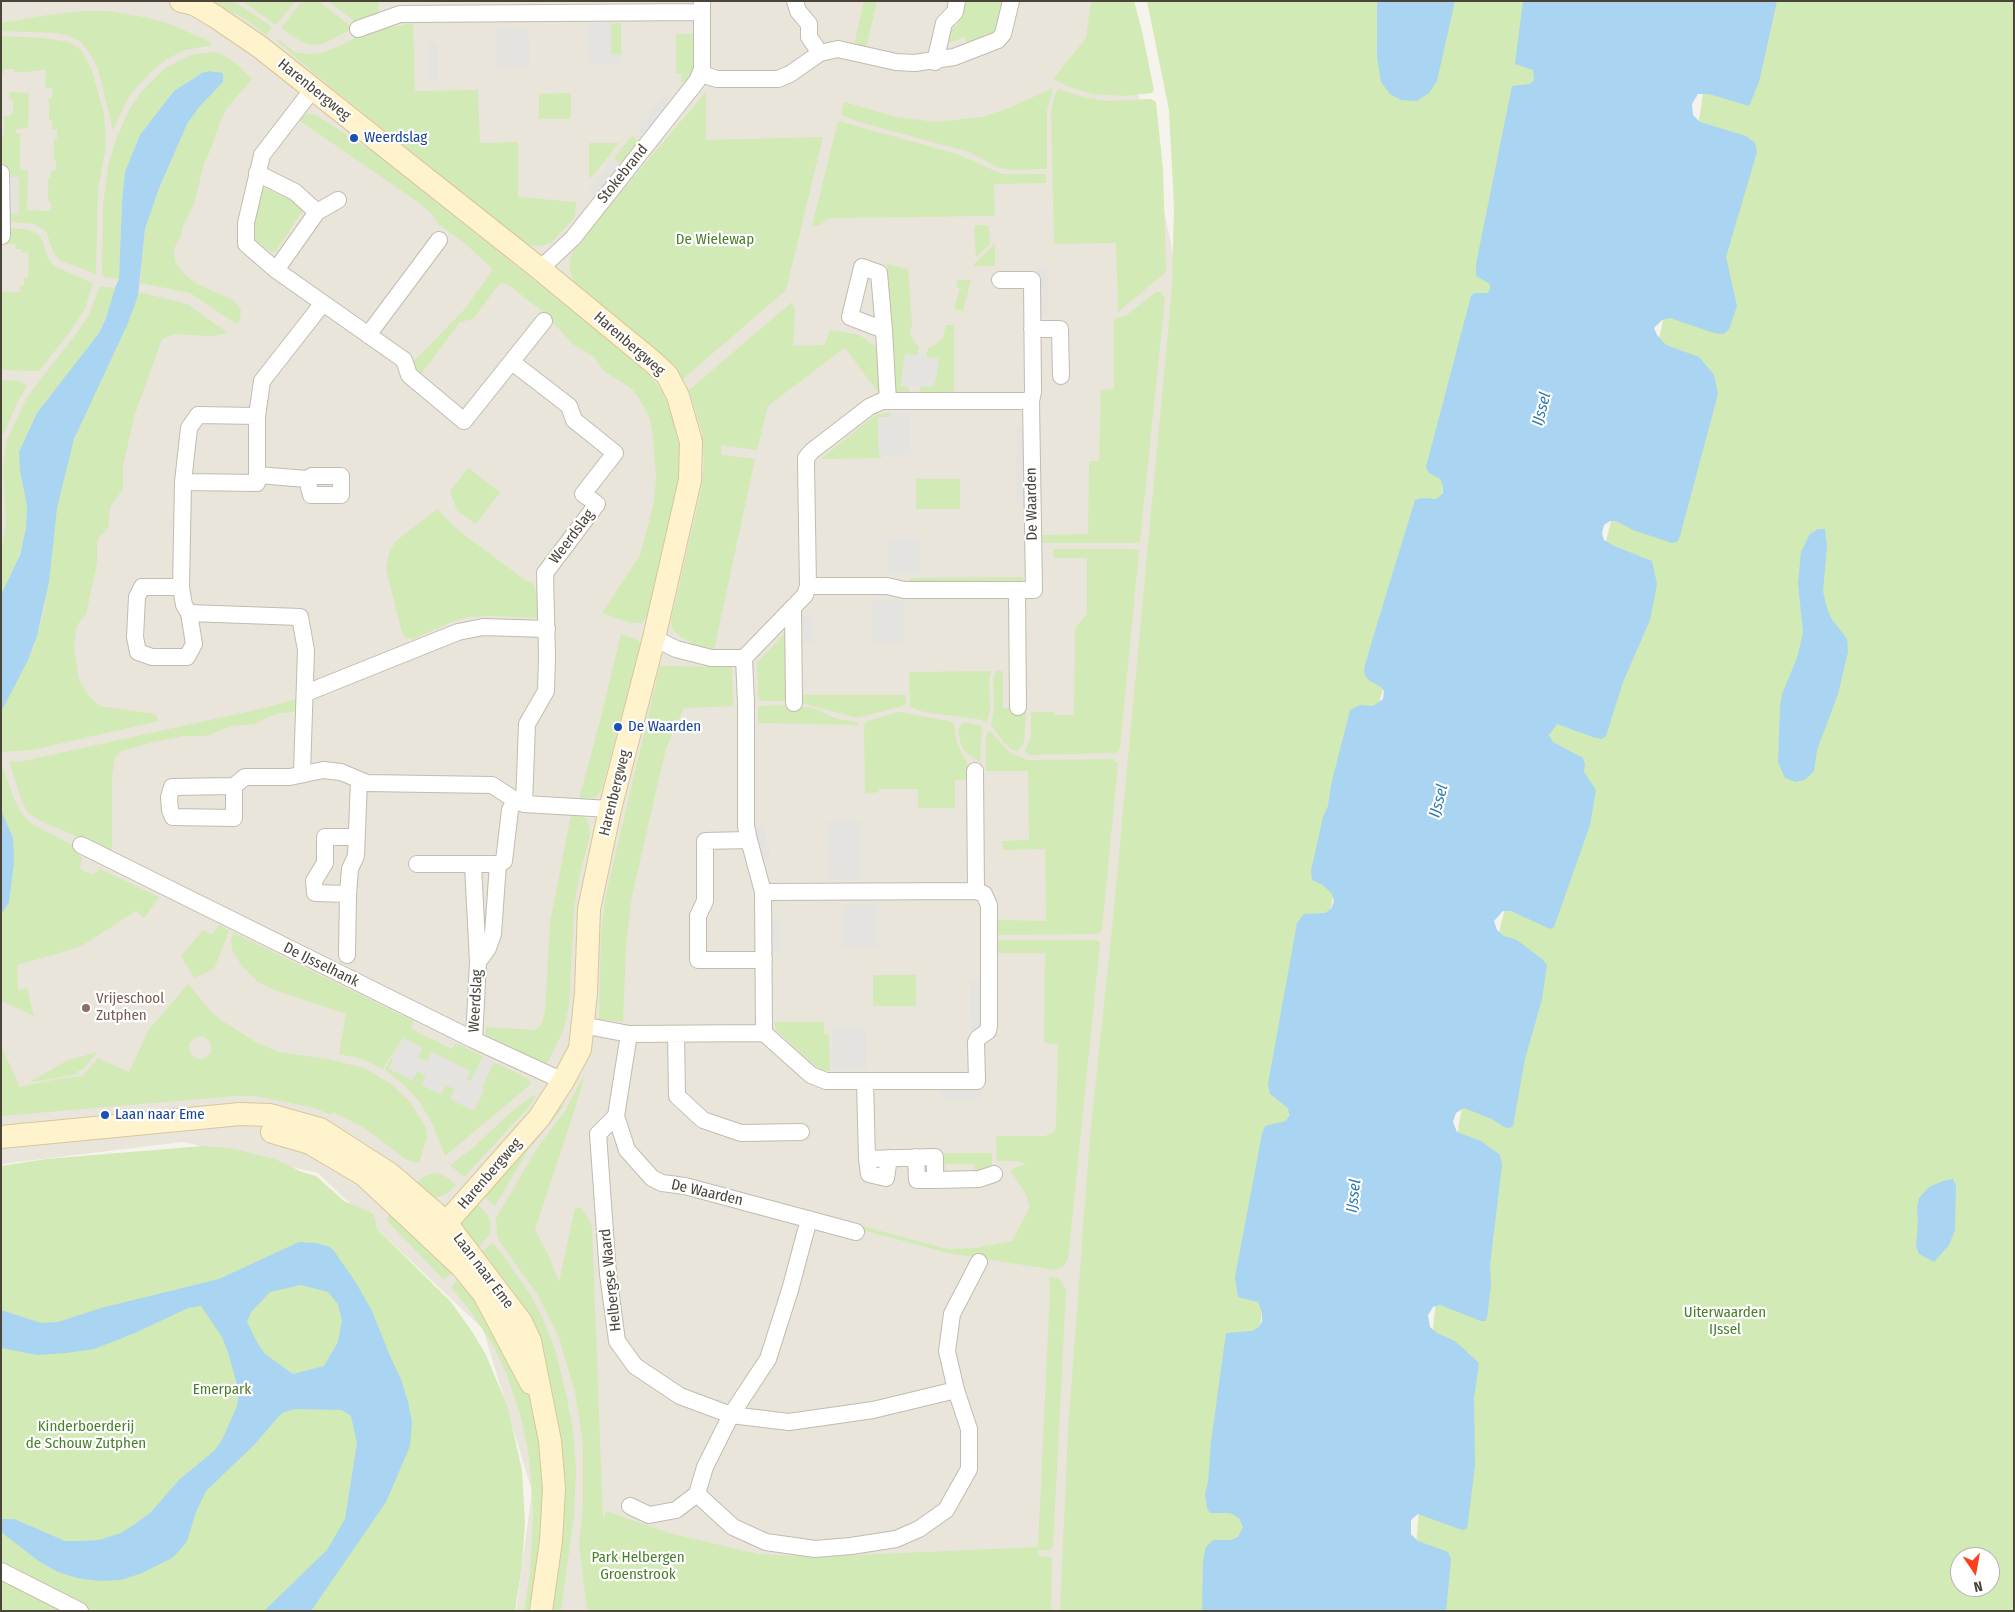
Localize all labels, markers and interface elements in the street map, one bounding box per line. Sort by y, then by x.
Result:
street label: Harenbergweg [274,55,354,125]
place label: Weerdslag [364,129,427,147]
marker: Weerdslag [348,132,360,144]
street label: Stokebrand [594,141,652,207]
park label: De Wielewap [676,231,754,249]
street label: Harenbergweg [590,308,668,380]
water label: IJssel [1528,390,1556,428]
street label: De Waarden [1022,467,1042,541]
street label: Weerdslag [546,506,598,568]
place label: De Waarden [628,718,701,736]
marker: De Waarden [612,721,624,733]
street label: Harenbergweg [596,748,634,838]
water label: IJssel [1425,782,1453,820]
street label: De IJsselhank [280,939,362,991]
street label: Weerdslag [465,969,487,1033]
place label: Vrijeschool Zutphen [96,990,164,1025]
marker: Vrijeschool Zutphen [80,1002,92,1014]
place label: Laan naar Eme [115,1106,205,1124]
marker: Laan naar Eme [99,1109,111,1121]
street label: Harenbergweg [454,1135,526,1213]
street label: De Waarden [669,1176,745,1210]
water label: IJssel [1342,1178,1366,1214]
street label: Helbergse Waard [597,1228,625,1332]
street label: Laan naar Eme [449,1230,517,1312]
park label: Uiterwaarden IJssel [1684,1304,1766,1339]
park label: Emerpark [193,1381,251,1399]
park label: Kinderboerderij de Schouw Zutphen [26,1418,146,1453]
north arrow [1950,1547,2000,1597]
park label: Park Helbergen Groenstrook [591,1549,685,1584]
text: N [1972,1577,1984,1595]

